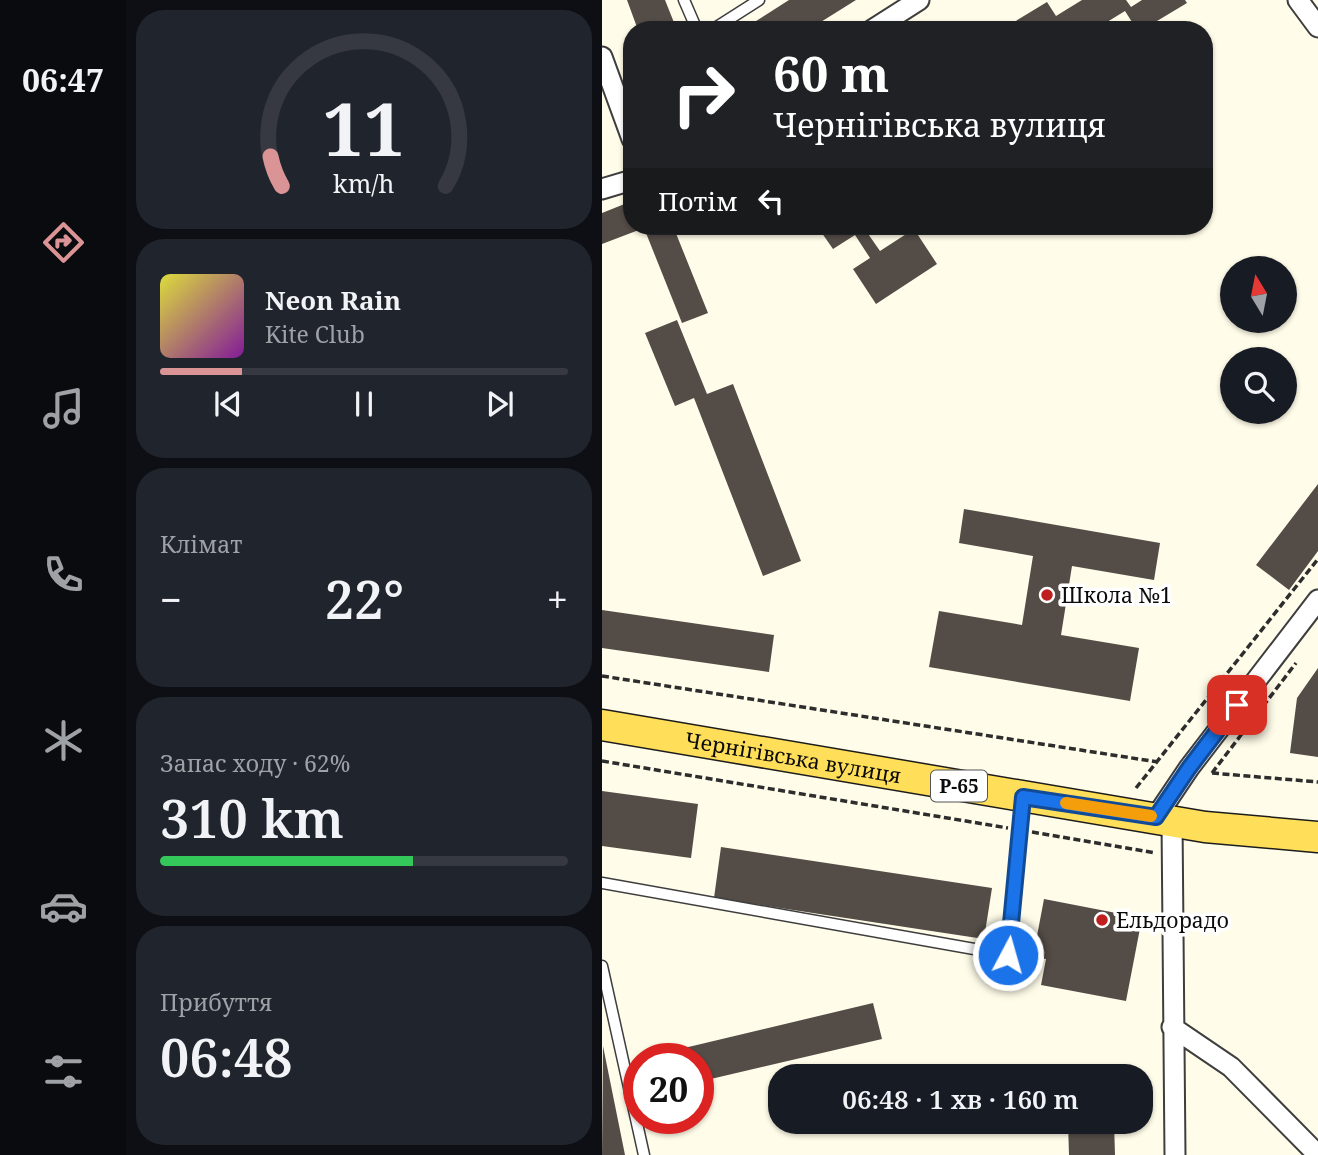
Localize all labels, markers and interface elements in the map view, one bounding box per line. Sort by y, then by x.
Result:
text: 60 m [773,40,889,106]
icon: right [658,49,749,140]
text: 06:47 [22,58,104,101]
text: 11 [323,78,405,177]
text: Чернігівська вулиця [773,103,1106,146]
text: km/h [333,165,395,199]
icon: left [752,182,790,220]
text: Потім [658,183,738,219]
icon: directions [39,218,88,267]
north arrow [1220,256,1297,332]
map controls [1220,256,1297,424]
text: Neon Rain [265,282,401,318]
text: Kite Club [265,318,365,350]
button: search [1220,347,1297,424]
icon: music [39,384,88,433]
icon: previous [209,385,247,423]
icon: pause [345,385,383,423]
icon: next [481,385,519,423]
text: Клімат [160,528,242,560]
icon: phone [39,550,88,599]
text: 22° [325,563,404,634]
text: − [160,573,182,625]
text: + [547,573,568,625]
place label: Школа №1 [1061,581,1172,609]
marker: Школа №1 [1039,587,1055,603]
pin [1207,675,1267,735]
icon: arrive [1218,686,1256,724]
icon: climate [39,716,88,765]
street label: Чернігівська вулиця [683,725,903,789]
text: Запас ходу · 62% [160,747,350,779]
road number: Р-65 [931,771,987,802]
text: 310 km [160,782,344,853]
icon: car [39,882,88,931]
place label: Ельдорадо [1116,906,1229,934]
marker: Ельдорадо [1094,912,1110,928]
position arrow [971,918,1045,992]
text: Прибуття [160,986,272,1018]
text: 06:48 [160,1021,293,1092]
speed limit sign: 20 [623,1043,714,1134]
icon: filters [39,1047,88,1096]
text: 06:48 · 1 хв · 160 m [842,1081,1079,1117]

